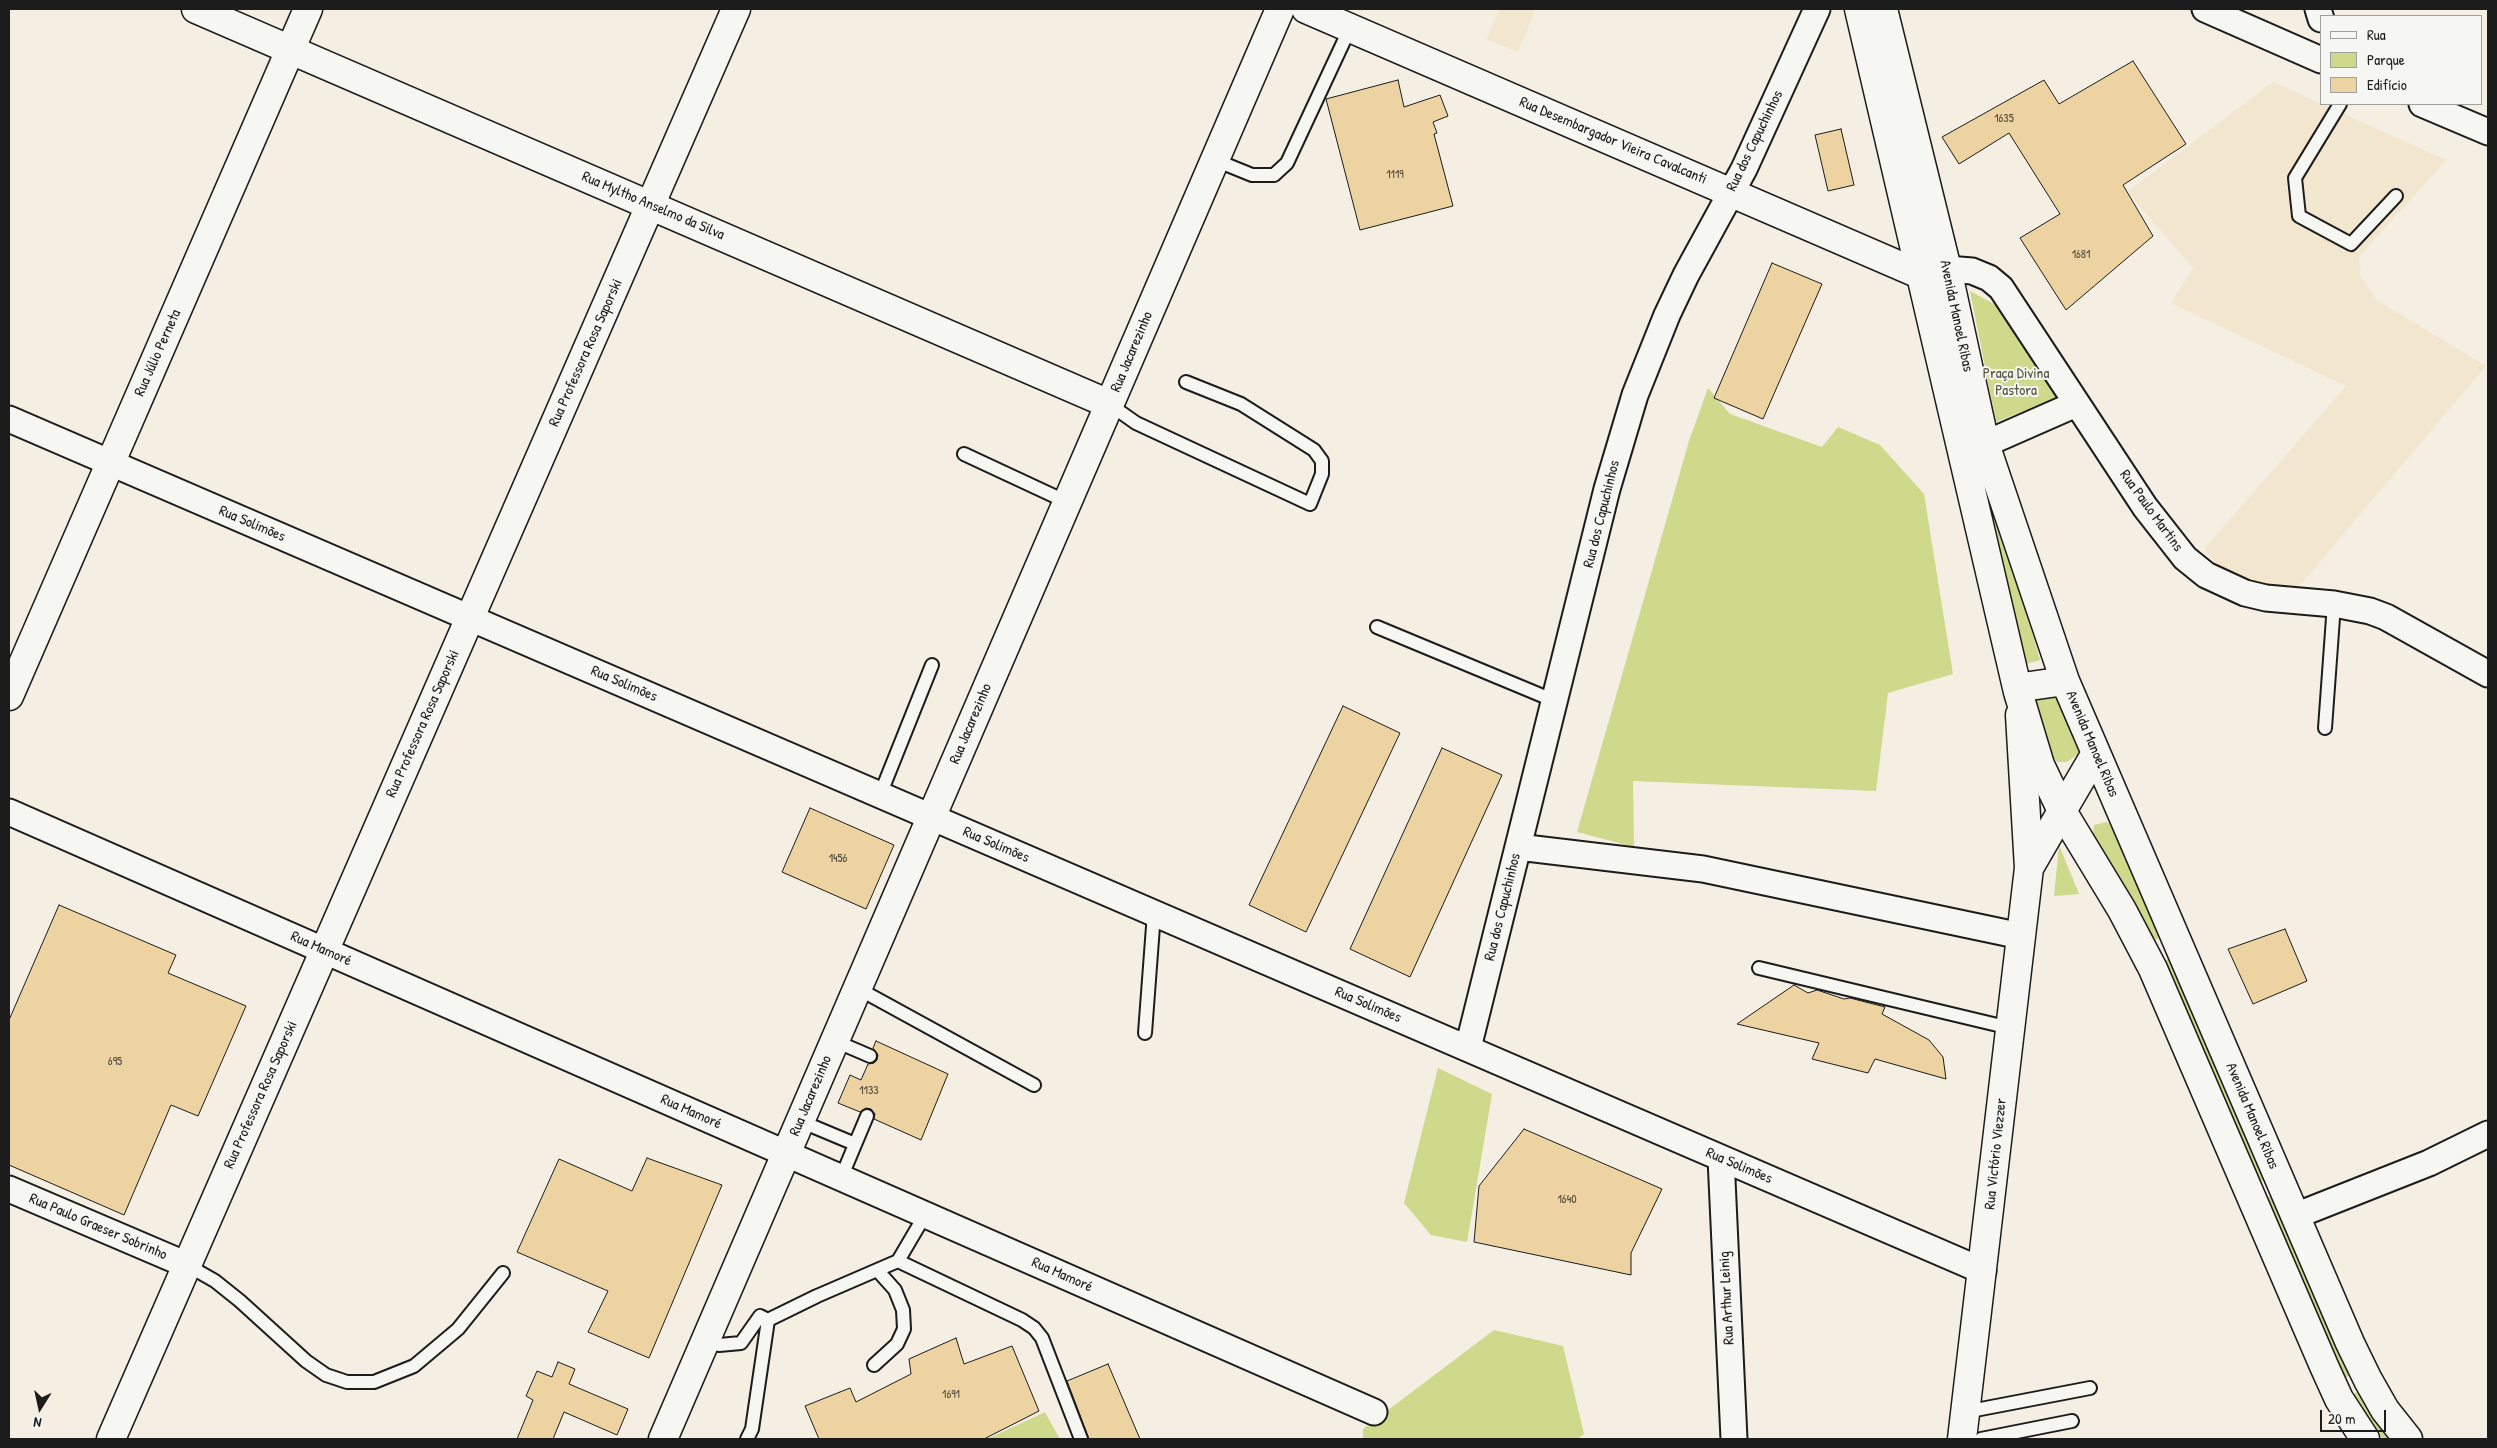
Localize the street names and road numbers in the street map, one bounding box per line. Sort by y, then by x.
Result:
street label: Rua dos Capuchinhos [1723,88,1787,194]
street label: Rua Desembargador Vieira Cavalcanti [1517,93,1709,189]
street label: Rua Myltho Anselmo da Silva [579,168,727,244]
street label: Avenida Manoel Ribas [1935,259,1977,373]
street label: Rua Professora Rosa Saporski [545,276,627,430]
street label: Rua Júlio Perneta [131,307,185,399]
street label: Rua Jacarezinho [1107,309,1157,395]
street label: Rua dos Capuchinhos [1580,458,1624,570]
street label: Rua Paulo Martins [2115,467,2187,555]
street label: Rua Solimões [216,502,288,546]
street label: Rua Professora Rosa Saporski [382,647,464,801]
street label: Rua Solimões [588,662,660,706]
street label: Rua Jacarezinho [946,681,996,767]
street label: Avenida Manoel Ribas [2062,688,2122,800]
street label: Rua Solimões [960,823,1032,867]
street label: Rua dos Capuchinhos [1481,851,1525,963]
street label: Rua Mamoré [288,928,354,970]
street label: Rua Solimões [1332,983,1404,1027]
street label: Rua Professora Rosa Saporski [220,1018,302,1172]
street label: Rua Jacarezinho [786,1053,836,1139]
street label: Avenida Manoel Ribas [2222,1060,2282,1172]
street label: Rua Mamoré [658,1091,724,1133]
street label: Rua Victório Viezzer [1981,1097,2011,1211]
street label: Rua Solimões [1703,1144,1775,1188]
street label: Rua Paulo Graeser Sobrinho [26,1190,170,1264]
street label: Rua Arthur Leinig [1716,1251,1738,1345]
street label: Rua Mamoré [1029,1254,1095,1296]

